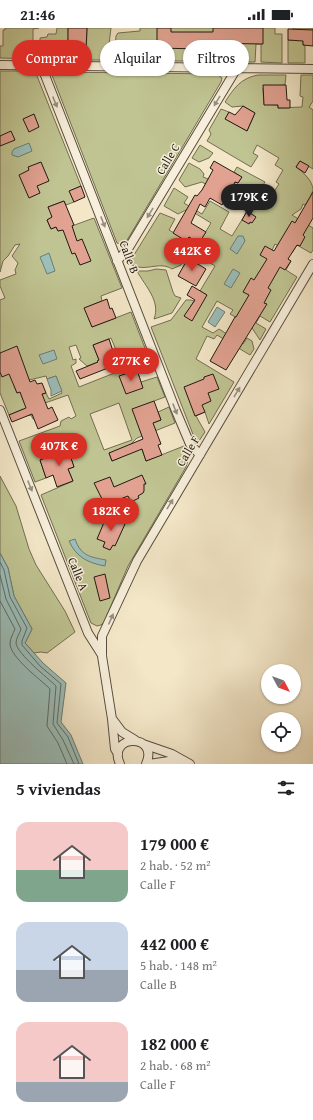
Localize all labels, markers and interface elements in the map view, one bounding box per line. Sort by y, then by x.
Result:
text: 21:46 [20,4,55,25]
chip: Comprar [12,40,92,76]
chip: Alquilar [100,40,175,76]
chip: Filtros [183,40,249,76]
one-way arrow [213,95,220,107]
one-way arrow [53,96,59,108]
street label: Calle C [152,140,184,178]
pin: 179K € [216,184,282,218]
text: 179K € [230,187,268,206]
one-way arrow [146,208,154,218]
one-way arrow [100,217,106,229]
street label: Calle B [115,238,144,276]
pin: 442K € [159,238,225,272]
text: 442K € [173,241,211,260]
pin: 277K € [98,348,164,382]
text: 277K € [112,351,150,370]
one-way arrow [233,387,241,397]
one-way arrow [173,403,179,415]
street label: Calle F [172,432,203,469]
pin: 407K € [26,433,92,467]
text: 407K € [40,436,78,455]
one-way arrow [27,480,33,492]
pin: 182K € [78,498,144,532]
one-way arrow [167,498,174,510]
text: 182K € [92,501,130,520]
street label: Calle A [64,555,93,594]
one-way arrow [108,613,114,625]
north arrow [261,664,301,704]
map controls [261,664,301,752]
button: locate [261,712,301,752]
text: 5 viviendas [16,776,101,801]
icon: filters [275,777,297,799]
text: 179 000 € [140,831,209,856]
icon: home [48,838,96,886]
text: 2 hab. · 52 m² [140,856,211,875]
text: Calle F [140,875,176,894]
text: 442 000 € [140,931,209,956]
icon: home [48,938,96,986]
text: 5 hab. · 148 m² [140,956,217,975]
text: Calle B [140,975,177,994]
text: 182 000 € [140,1031,209,1056]
icon: home [48,1038,96,1086]
text: 2 hab. · 68 m² [140,1056,211,1075]
text: Calle F [140,1075,176,1094]

